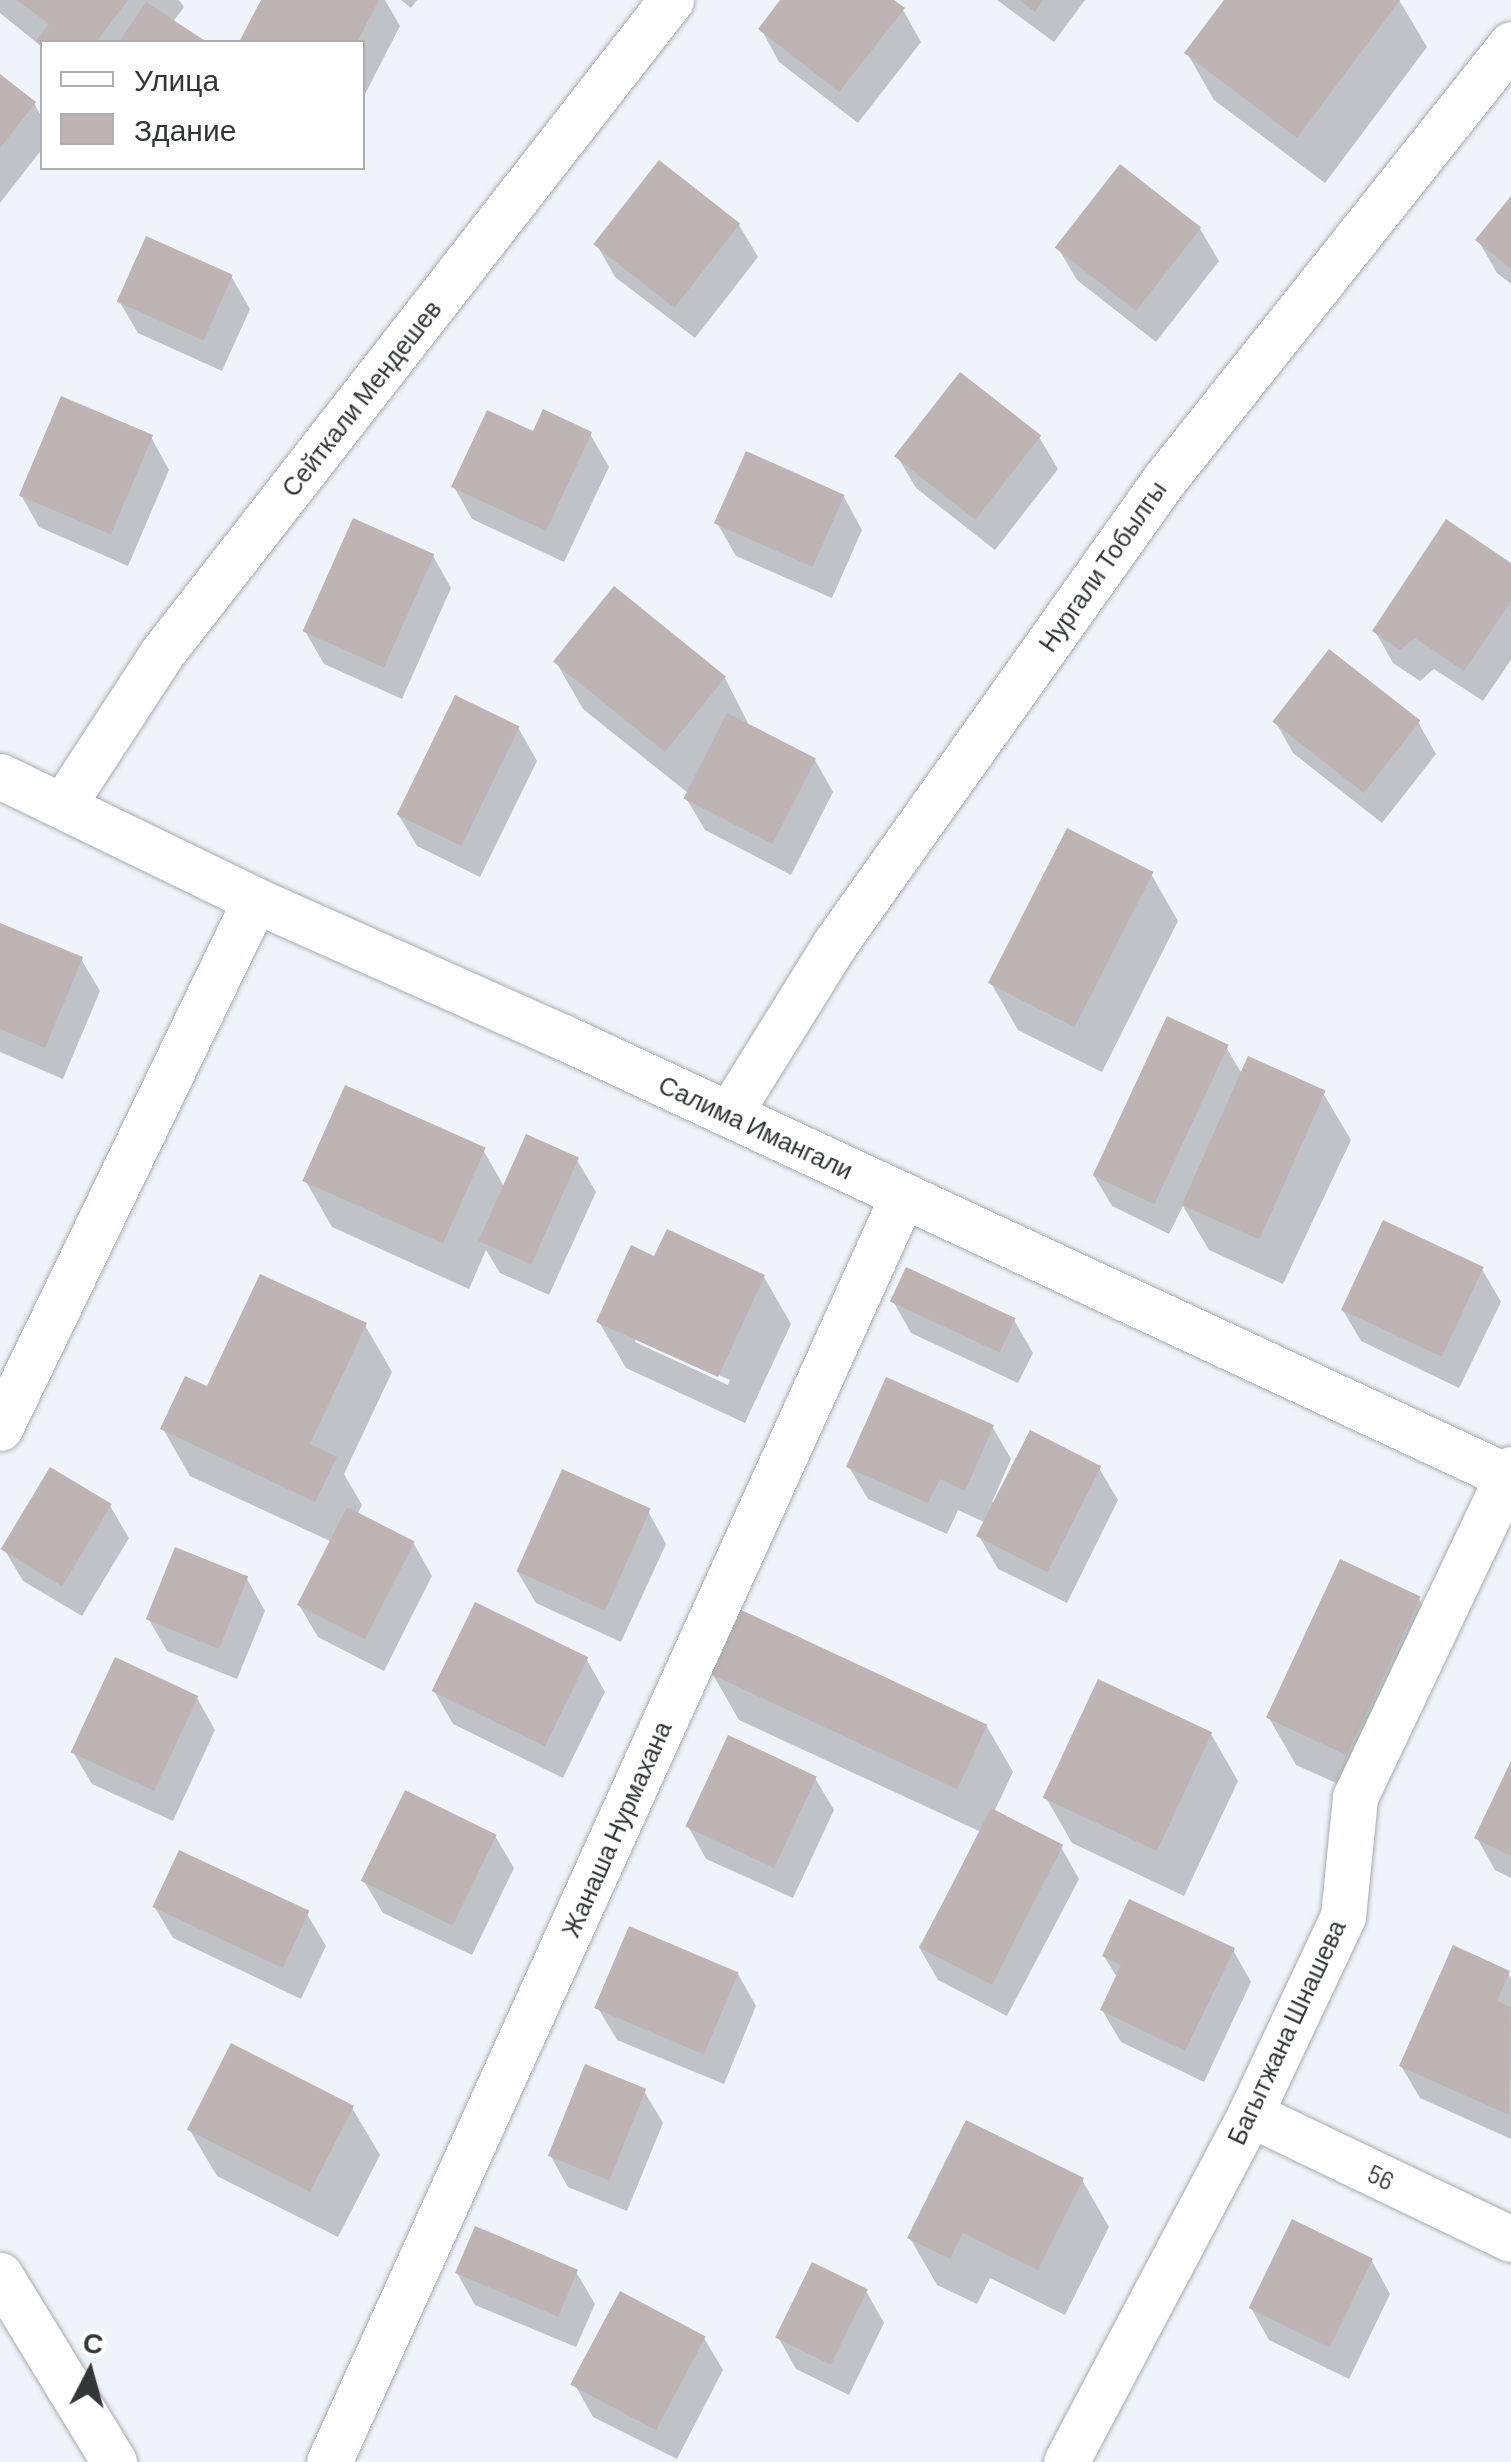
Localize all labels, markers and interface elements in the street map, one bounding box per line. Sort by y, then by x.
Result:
legend [40,40,365,170]
text: Улица [134,61,219,97]
text: Здание [134,111,236,147]
street label: Сейткали Мендешев [275,294,447,502]
street label: Нургали Тобылгы [1032,475,1172,657]
street label: Салима Имангали [654,1069,858,1185]
street label: Жанаша Нурмахана [555,1716,677,1942]
street label: Багытжана Шнашева [1221,1915,1351,2149]
street label: 56 [1363,2158,1399,2196]
north arrow [40,2322,140,2422]
text: С [81,2324,105,2360]

